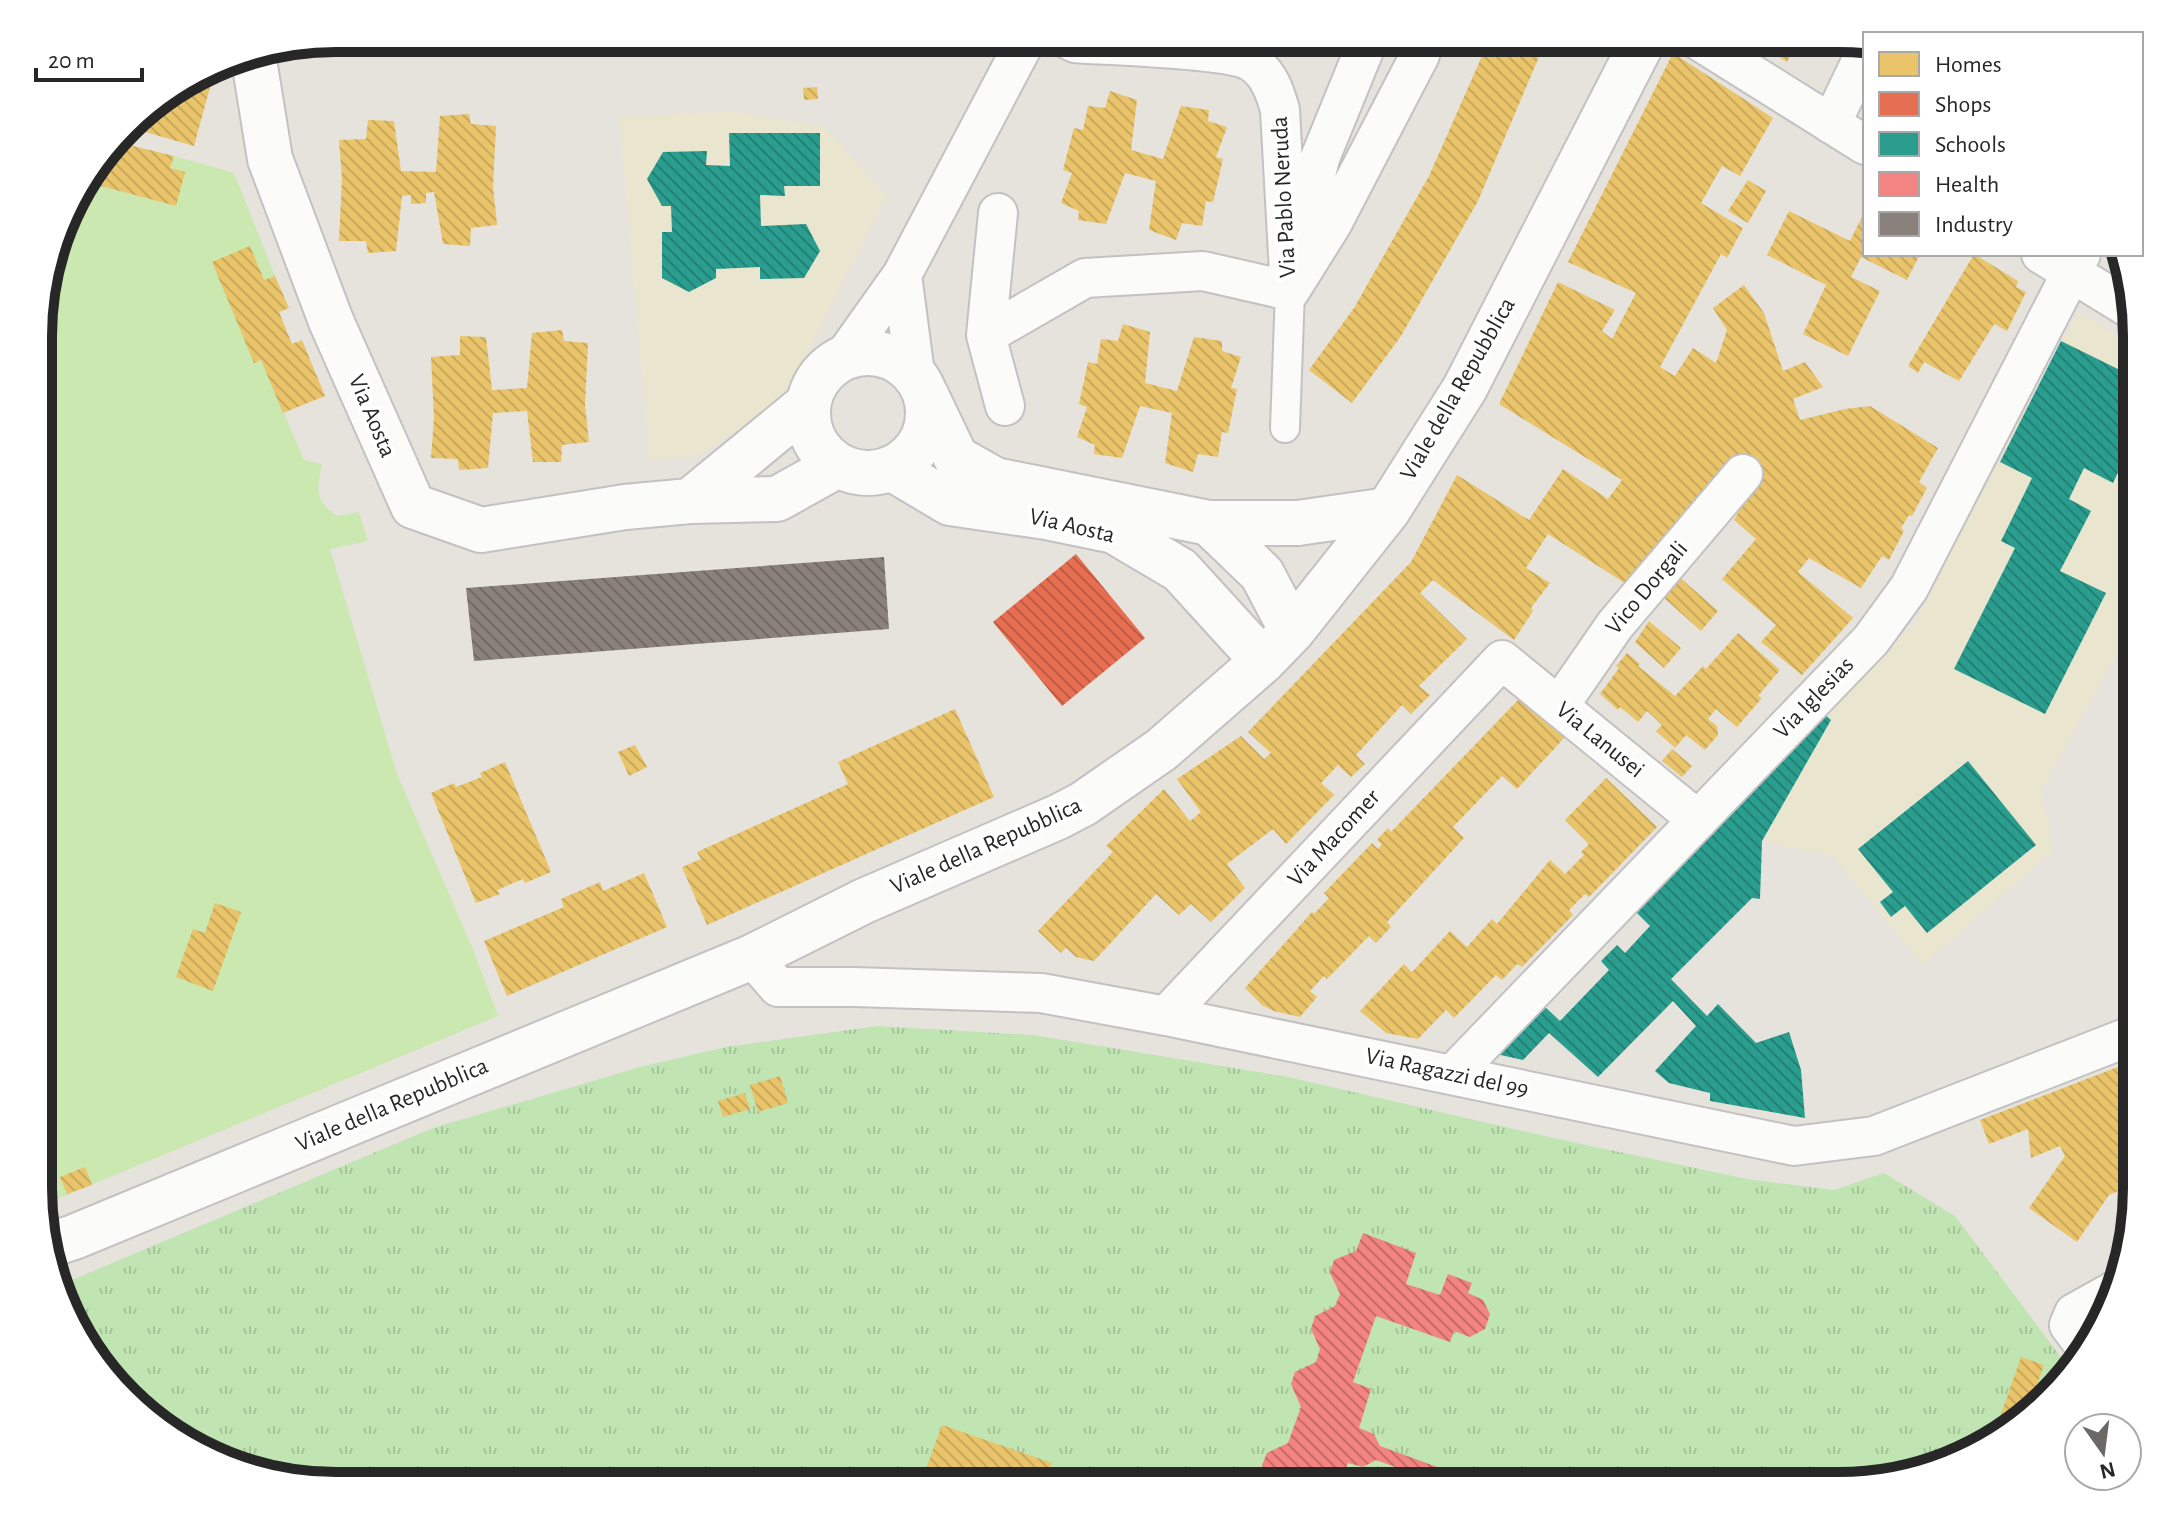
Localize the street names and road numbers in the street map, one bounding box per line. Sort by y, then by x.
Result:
street label: Via Pablo Neruda [1268,116,1300,278]
street label: Viale della Repubblica [1396,294,1520,484]
street label: Via Aosta [344,371,400,461]
street label: Via Aosta [1027,504,1117,548]
street label: Vico Dorgali [1601,537,1693,639]
street label: Via Iglesias [1769,652,1859,744]
street label: Via Lanusei [1551,697,1649,783]
street label: Via Macomer [1283,785,1385,891]
street label: Viale della Repubblica [887,793,1085,899]
street label: Via Ragazzi del 99 [1363,1044,1531,1102]
street label: Viale della Repubblica [292,1054,492,1156]

